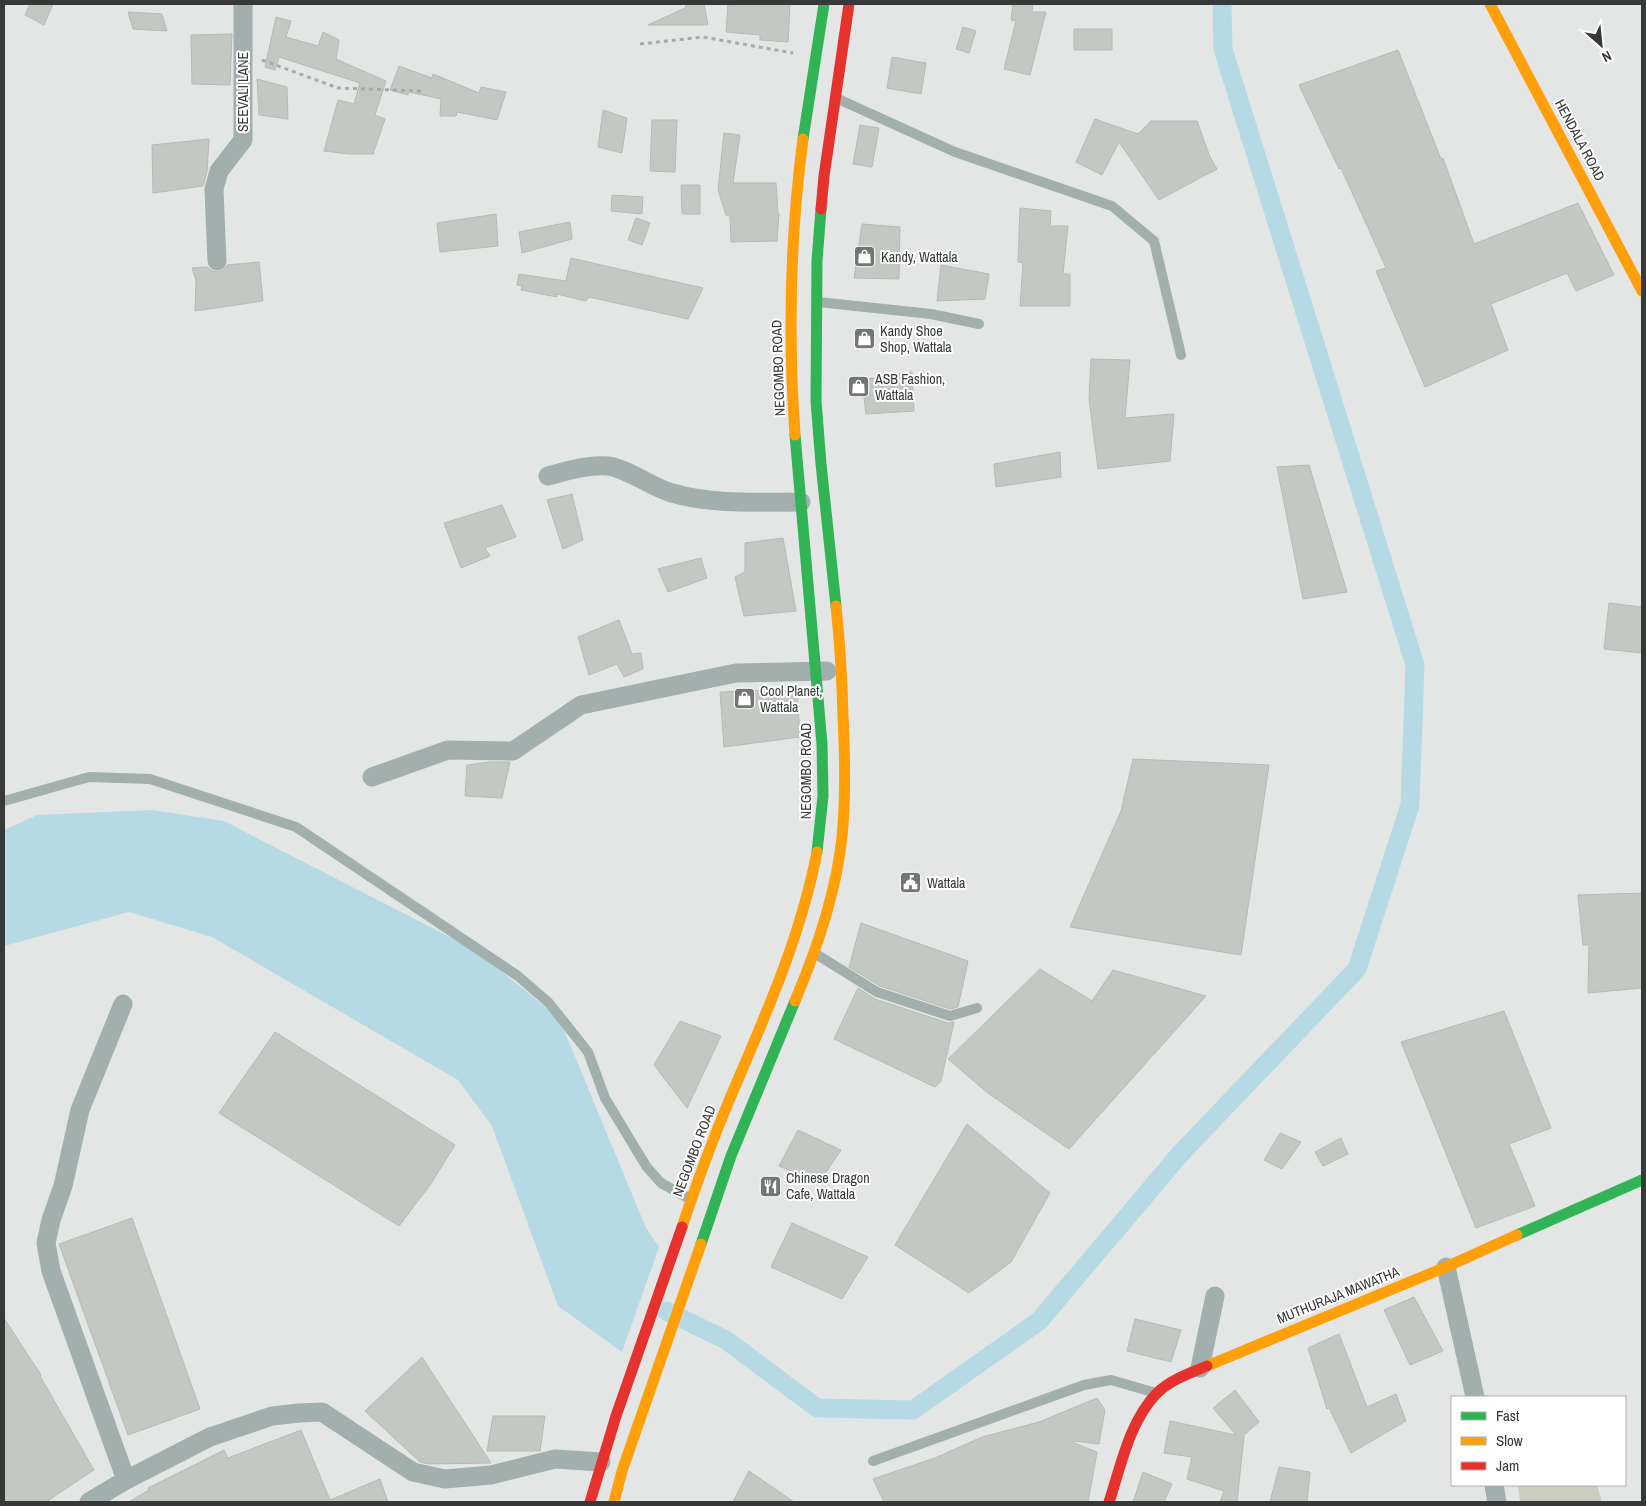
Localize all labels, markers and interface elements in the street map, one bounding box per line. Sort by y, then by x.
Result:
north arrow [1576,20,1626,70]
text: N [1599,47,1615,66]
street label: SEEVALI LANE [234,52,252,132]
street label: HENDALA ROAD [1551,96,1609,184]
shop icon: Kandy, Wattala [853,245,877,269]
place label: Kandy, Wattala [881,248,958,266]
street label: NEGOMBO ROAD [767,320,789,416]
place label: Kandy Shoe Shop, Wattala [880,322,952,356]
shop icon: Kandy Shoe Shop, Wattala [852,327,876,351]
place label: ASB Fashion, Wattala [874,370,945,404]
shop icon: ASB Fashion, Wattala [847,375,871,399]
place label: Cool Planet, Wattala [760,682,823,716]
shop icon: Cool Planet, Wattala [732,687,756,711]
street label: NEGOMBO ROAD [797,723,815,819]
public building icon: Wattala [899,871,923,895]
place label: Wattala [927,874,966,892]
street label: NEGOMBO ROAD [668,1103,720,1199]
place label: Chinese Dragon Cafe, Wattala [786,1169,870,1203]
restaurant icon: Chinese Dragon Cafe, Wattala [758,1174,782,1198]
street label: MUTHURAJA MAWATHA [1274,1262,1402,1328]
legend [1451,1396,1626,1486]
text: Fast [1496,1405,1520,1426]
text: Slow [1496,1430,1523,1451]
text: Jam [1496,1455,1519,1476]

